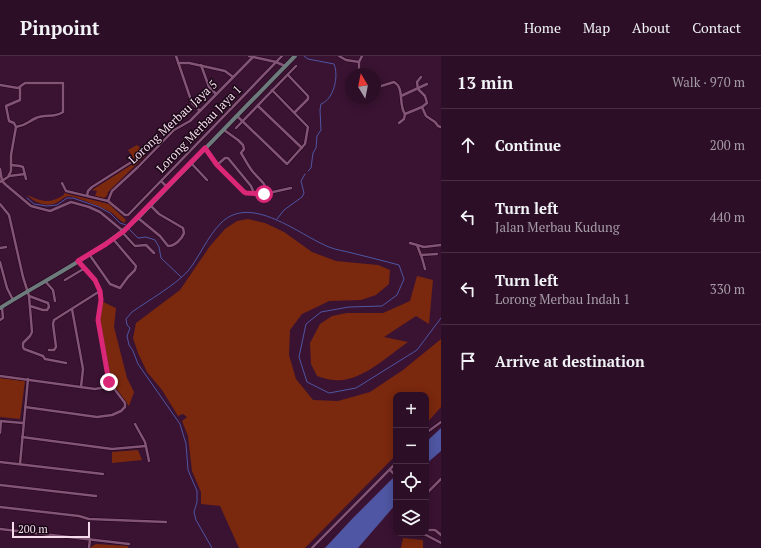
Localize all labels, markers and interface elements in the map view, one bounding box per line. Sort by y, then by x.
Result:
text: Pinpoint [20,15,100,40]
text: Home [524,18,561,37]
text: Map [583,18,610,37]
text: About [632,18,670,37]
text: Contact [692,18,741,37]
north arrow [345,68,381,104]
text: 13 min [457,71,513,94]
text: Walk · 970 m [672,73,745,91]
street label: Lorong Merbau Jaya 5 [125,77,220,167]
street label: Lorong Merbau Jaya 1 [153,82,244,176]
icon: ahead [457,134,479,156]
text: Continue [495,135,561,155]
text: 200 m [710,136,745,154]
route start [255,185,273,203]
text: Turn left [495,198,559,218]
icon: left [457,206,479,228]
text: 440 m [710,208,745,226]
text: Jalan Merbau Kudung [495,218,620,236]
text: Turn left [495,270,559,290]
icon: left [457,278,479,300]
text: 330 m [710,280,745,298]
text: Lorong Merbau Indah 1 [495,290,630,308]
icon: arrive [457,350,479,372]
text: Arrive at destination [495,351,645,371]
route end [100,373,118,391]
map controls [393,392,429,536]
button: + [393,392,429,428]
button: − [393,428,429,464]
button: locate [393,464,429,500]
button: layers [393,500,429,536]
scale bar [12,520,90,539]
text: 200 m [18,522,48,536]

